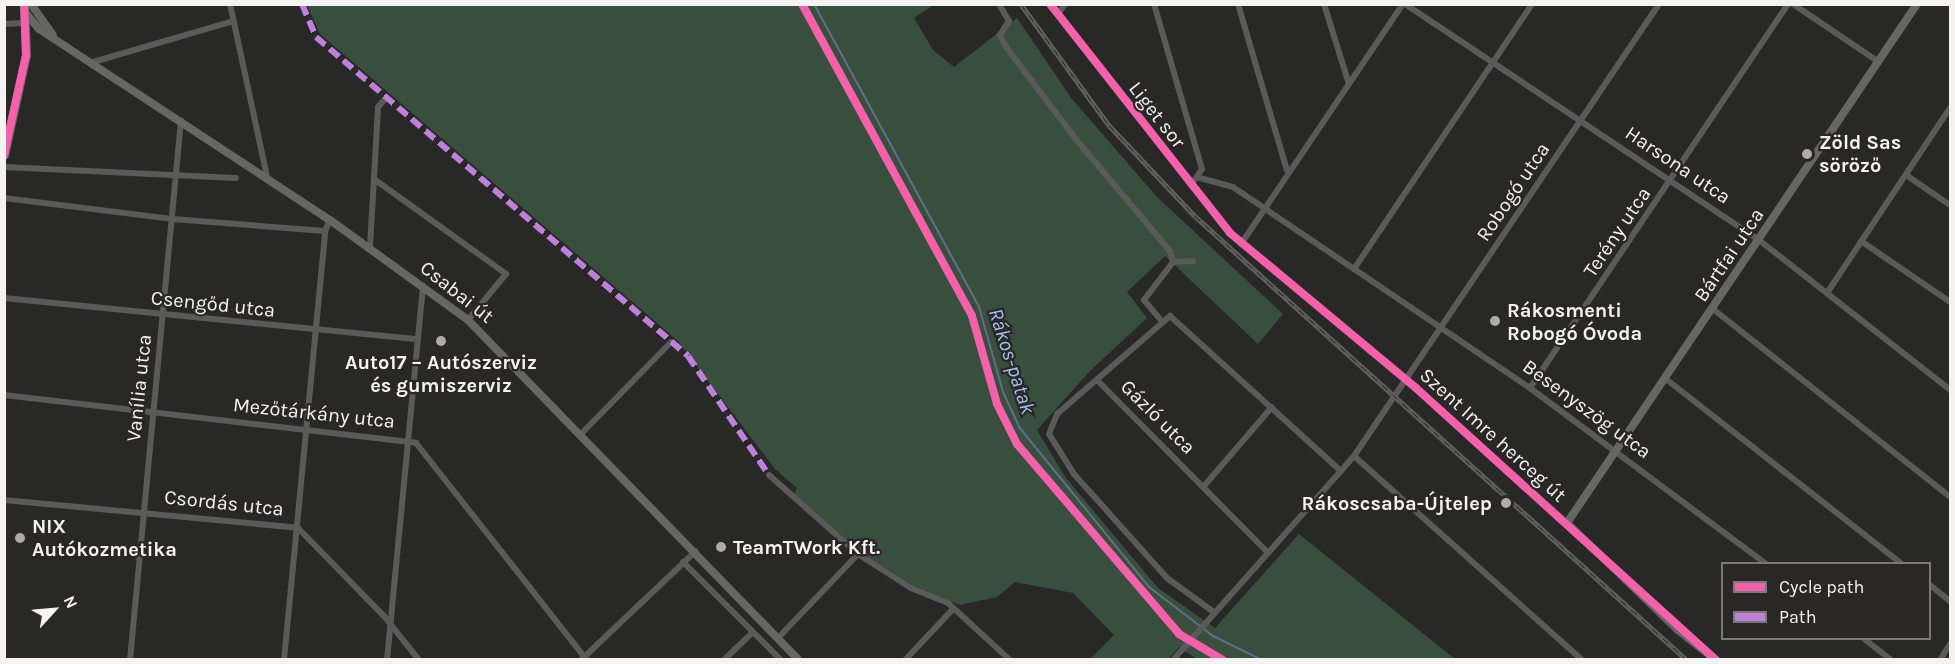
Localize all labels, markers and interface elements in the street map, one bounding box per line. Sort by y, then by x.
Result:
street label: Liget sor [1124,77,1190,153]
street label: Harsona utca [1621,121,1735,209]
place label: Zöld Sas söröző [1819,130,1901,177]
street label: Robogó utca [1471,138,1555,246]
marker: Zöld Sas söröző [1800,147,1814,161]
street label: Terény utca [1578,182,1656,282]
street label: Bártfai utca [1689,204,1769,306]
street label: Csabai út [415,256,499,328]
street label: Csengőd utca [150,286,276,322]
place label: Rákosmenti Robogó Óvoda [1507,298,1642,345]
water label: Rákos-patak [983,305,1041,417]
marker: Rákosmenti Robogó Óvoda [1488,314,1502,328]
street label: Vanília utca [121,333,157,443]
marker: Auto17 – Autószerviz és gumiszerviz [434,334,448,348]
place label: Auto17 – Autószerviz és gumiszerviz [345,350,537,397]
street label: Besenyszög utca [1518,354,1656,464]
street label: Szent Imre herceg út [1415,363,1571,507]
street label: Gázló utca [1116,375,1200,459]
street label: Mezőtárkány utca [232,393,396,433]
street label: Csordás utca [163,485,285,521]
place label: Rákoscsaba-Újtelep [1302,491,1492,515]
marker: Rákoscsaba-Újtelep [1497,494,1515,512]
place label: NIX Autókozmetika [32,514,177,561]
marker: NIX Autókozmetika [13,531,27,545]
place label: TeamTWork Kft. [733,535,880,559]
marker: TeamTWork Kft. [714,540,728,554]
legend [1721,562,1931,640]
text: Cycle path [1779,576,1864,598]
north arrow [24,580,84,640]
text: N [60,593,82,611]
text: Path [1779,606,1817,628]

